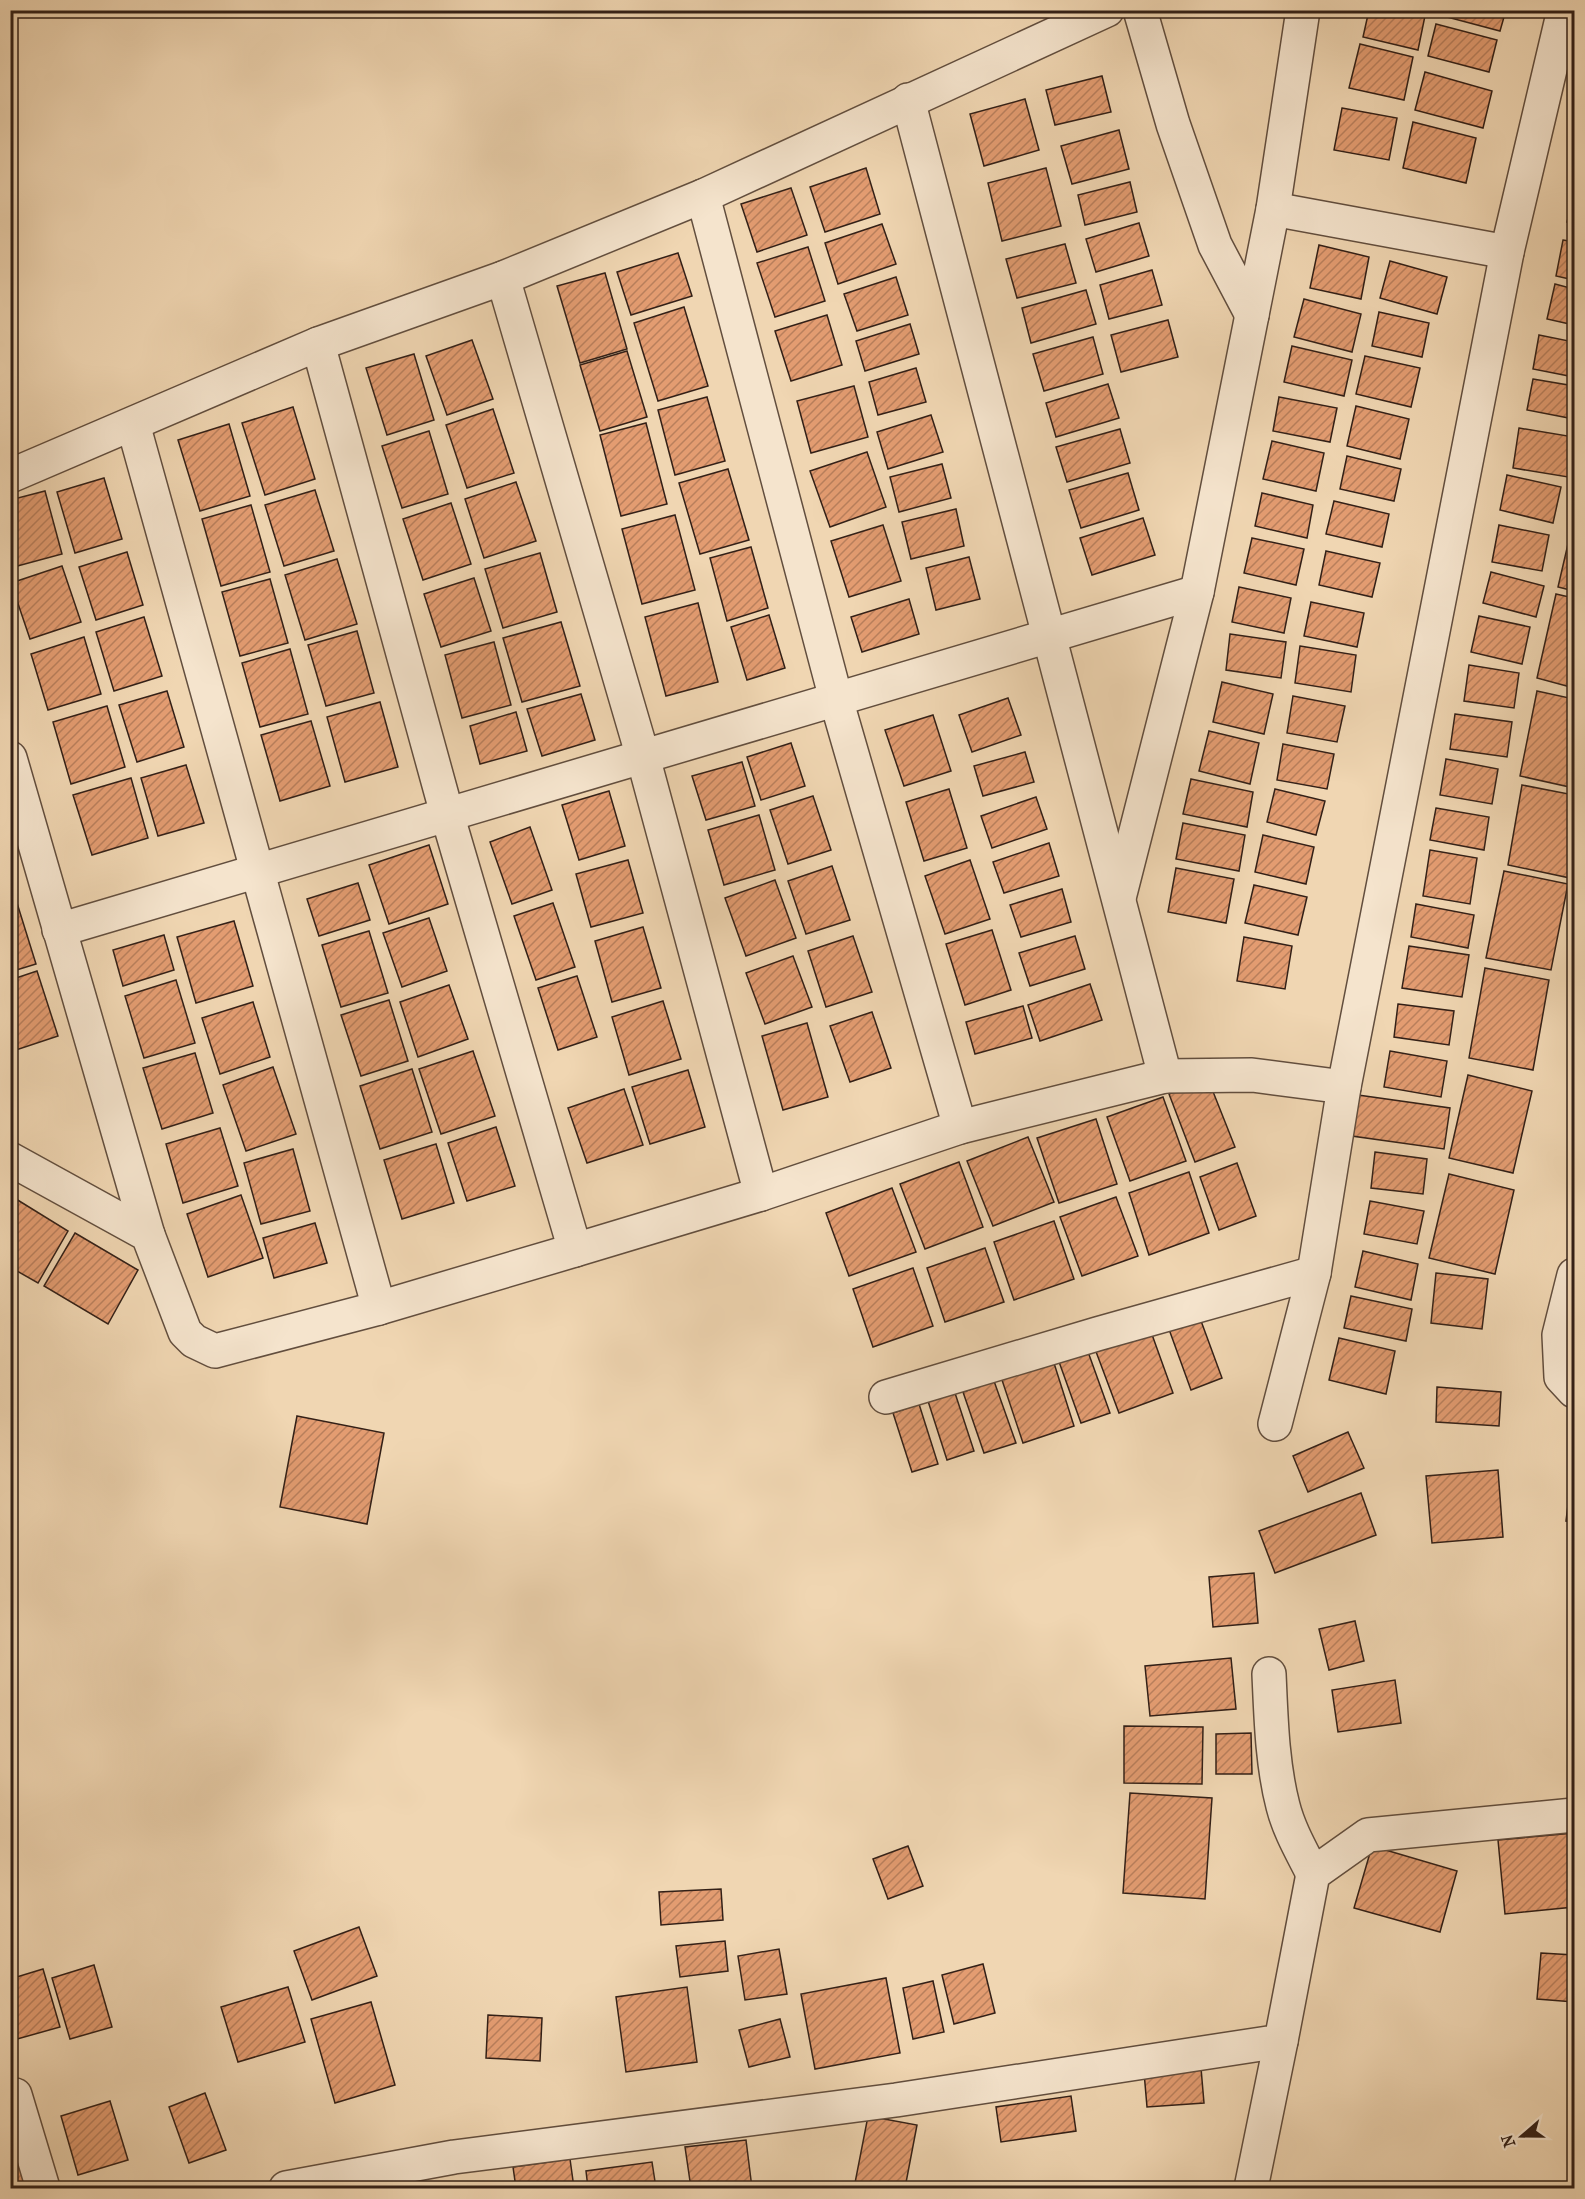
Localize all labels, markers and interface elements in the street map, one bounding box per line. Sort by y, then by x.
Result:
north arrow [1492,2106,1552,2166]
text: N [1497,2131,1519,2150]

